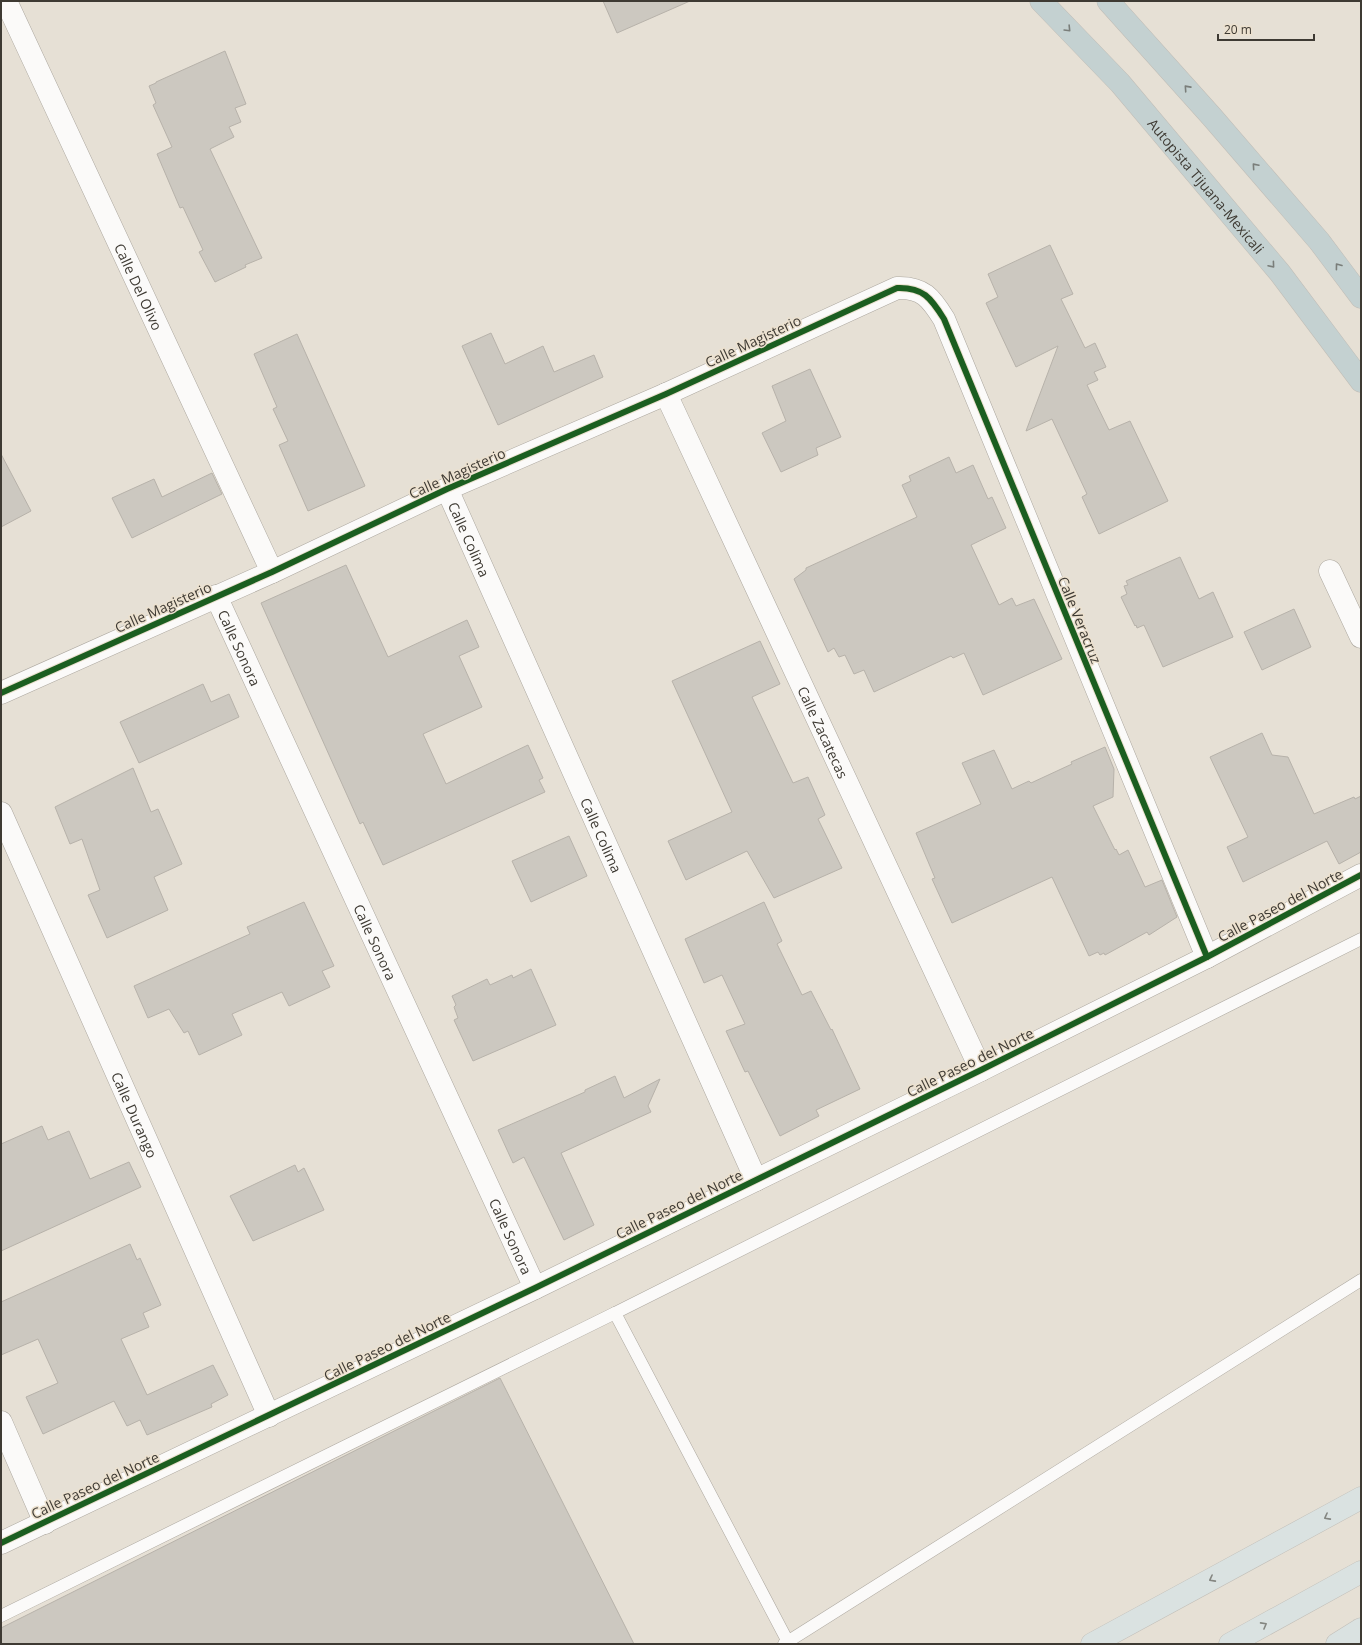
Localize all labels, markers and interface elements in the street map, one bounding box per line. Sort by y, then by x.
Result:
scale bar [1218,16,1314,42]
text: 20 m [1224,21,1252,38]
one-way arrow [1063,24,1071,32]
one-way arrow [1184,85,1191,93]
street label: Autopista Tijuana-Mexicali [1144,114,1269,257]
one-way arrow [1252,164,1259,171]
street label: Calle Del Olivo [111,240,167,333]
one-way arrow [1268,260,1275,267]
one-way arrow [1335,264,1342,271]
street label: Calle Magisterio [702,310,804,372]
street label: Calle Magisterio [406,443,508,503]
street label: Calle Colima [444,499,495,580]
street label: Calle Veracruz [1054,574,1106,667]
street label: Calle Magisterio [112,577,214,637]
street label: Calle Sonora [214,607,266,689]
street label: Calle Zacatecas [794,683,853,782]
street label: Calle Colima [577,794,627,876]
street label: Calle Paseo del Norte [1214,864,1346,946]
street label: Calle Sonora [350,901,401,983]
street label: Calle Paseo del Norte [903,1023,1037,1101]
street label: Calle Durango [108,1069,162,1161]
street label: Calle Paseo del Norte [612,1165,746,1243]
street label: Calle Sonora [485,1195,537,1277]
street label: Calle Paseo del Norte [320,1307,454,1385]
street label: Calle Paseo del Norte [28,1447,162,1523]
one-way arrow [1324,1512,1331,1520]
one-way arrow [1209,1574,1217,1581]
one-way arrow [1260,1623,1267,1630]

